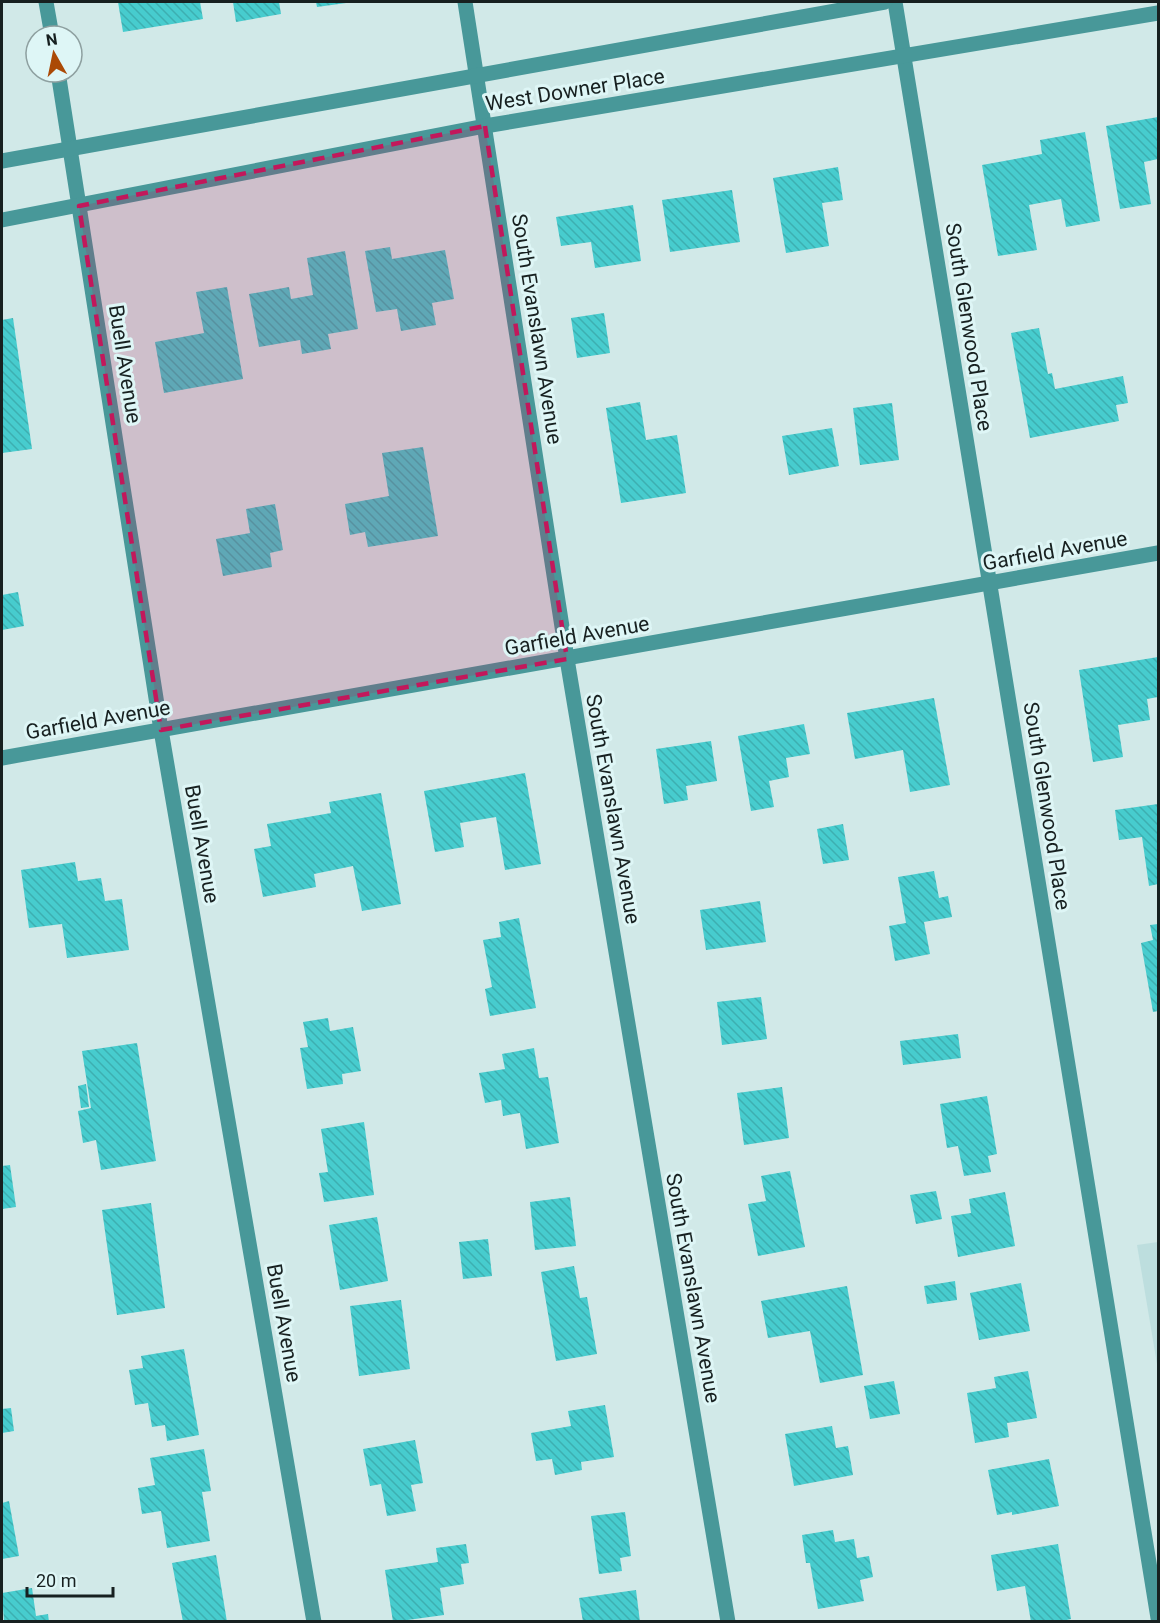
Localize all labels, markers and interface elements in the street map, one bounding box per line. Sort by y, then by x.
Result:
north arrow [24,24,84,84]
text: N [45,29,59,50]
street label: West Downer Place [484,64,666,116]
street label: South Evanslawn Avenue [507,212,567,446]
street label: South Glenwood Place [941,221,997,433]
street label: Buell Avenue [104,303,146,425]
street label: Garfield Avenue [981,526,1129,576]
street label: Garfield Avenue [503,611,651,661]
street label: South Evanslawn Avenue [581,692,645,926]
street label: Garfield Avenue [24,695,172,745]
street label: South Glenwood Place [1019,700,1075,912]
street label: Buell Avenue [180,783,224,905]
street label: South Evanslawn Avenue [661,1171,725,1405]
street label: Buell Avenue [262,1262,306,1384]
scale bar [27,1560,112,1598]
text: 20 m [36,1570,76,1591]

